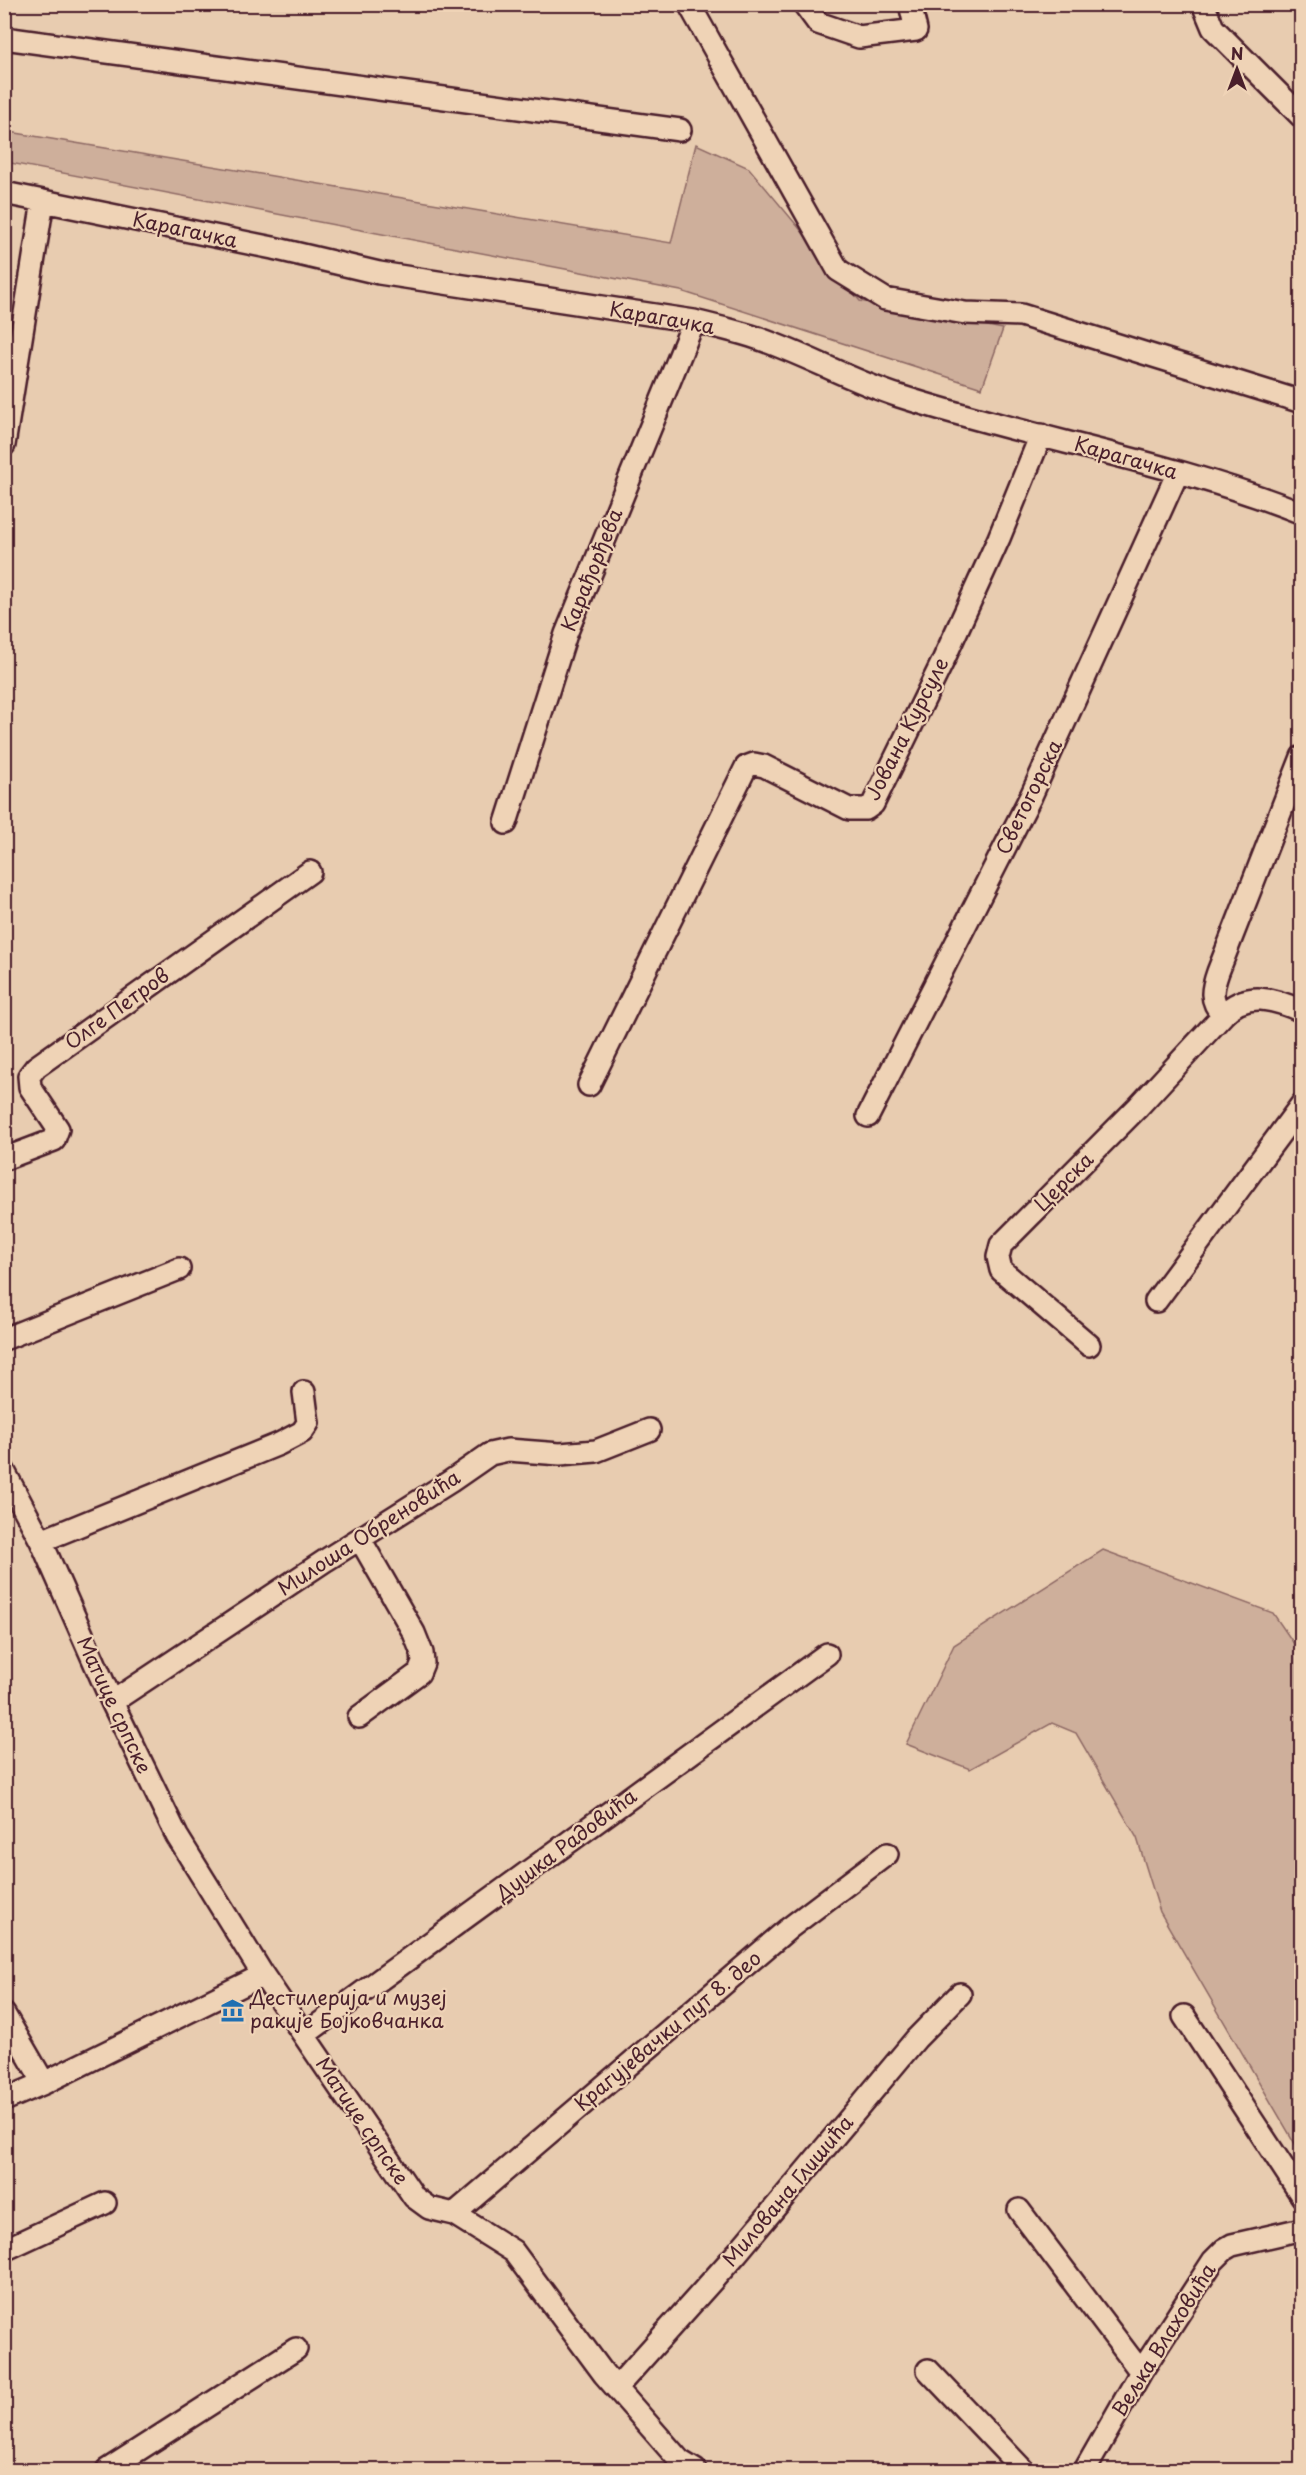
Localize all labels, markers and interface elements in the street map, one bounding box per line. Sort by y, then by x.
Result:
north arrow [1207,39,1267,99]
text: N [1231,41,1243,65]
street label: Карагачка [130,203,241,255]
street label: Карагачка [607,293,718,341]
street label: Карагачка [1071,428,1182,486]
street label: Карађорђева [553,503,630,636]
street label: Јована Курсуле [857,652,955,805]
street label: Светогорска [987,733,1069,859]
street label: Олге Петров [58,960,175,1056]
street label: Церска [1027,1144,1100,1218]
street label: Милоша Обреновића [271,1462,466,1603]
street label: Матице српске [70,1631,160,1778]
street label: Душка Радовића [487,1781,643,1908]
street label: Крагујевачки пут 8. део [567,1943,767,2118]
place label: Дестилерија и музеј ракије Бојковчанка [249,1982,447,2035]
museum icon: Дестилерија и музеј ракије Бојковчанка [219,1997,245,2023]
street label: Матице српске [309,2050,417,2190]
street label: Милована Глишића [715,2108,860,2273]
street label: Вељка Влаховића [1104,2257,1223,2422]

